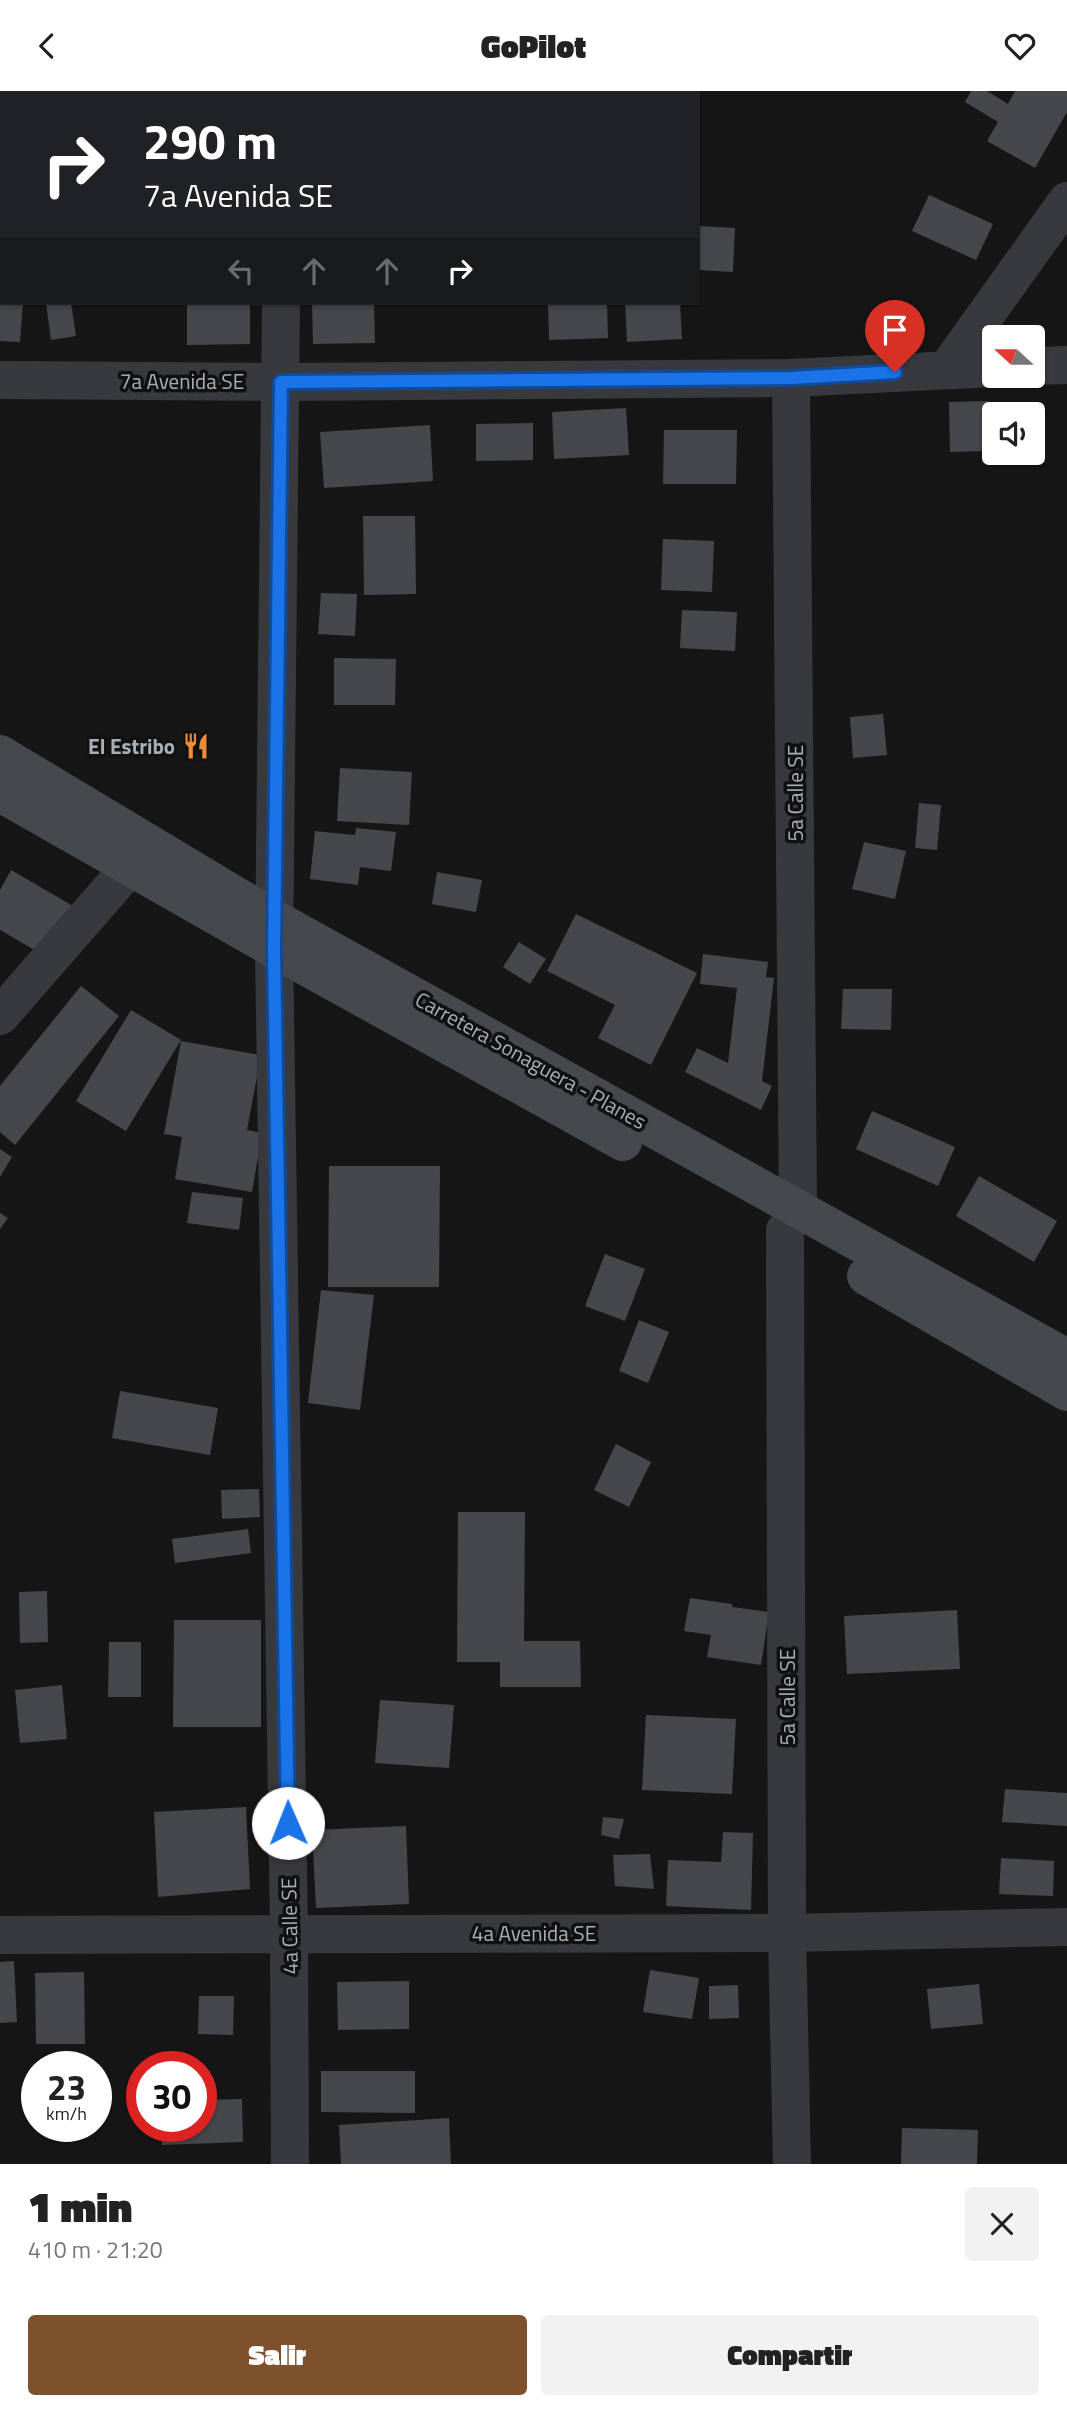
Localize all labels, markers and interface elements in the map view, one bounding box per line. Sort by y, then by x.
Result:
text: GoPilot [481,22,586,70]
icon: back [28,27,66,65]
icon: heart [1001,27,1039,65]
text: 290 m [143,103,277,178]
icon: right [28,119,119,210]
text: 7a Avenida SE [143,171,333,219]
icon: left [222,252,260,290]
icon: ahead [295,252,333,290]
icon: ahead [368,252,406,290]
icon: right [441,252,479,290]
pin [865,300,925,372]
icon: arrive [876,311,914,349]
north arrow [982,325,1045,389]
map controls [982,325,1045,465]
street label: 7a Avenida SE [120,365,244,397]
button: sound [982,402,1045,465]
place label: El Estribo [88,730,175,762]
restaurant icon: El Estribo [181,731,211,761]
street label: 5a Calle SE [779,745,811,841]
street label: Carretera Sonaguera - Planes [410,983,652,1137]
street label: 5a Calle SE [771,1649,803,1745]
position arrow [251,1786,325,1860]
street label: 4a Calle SE [272,1877,306,1975]
street label: 4a Avenida SE [472,1917,596,1949]
speed limit sign: 30 [126,2051,217,2142]
text: 23 [47,2060,86,2114]
text: km/h [46,2100,87,2127]
text: 1 min [28,2174,132,2238]
button: close [965,2187,1039,2261]
text: 410 m · 21:20 [28,2232,163,2267]
button: Salir [28,2315,527,2395]
button: Compartir [541,2315,1039,2395]

